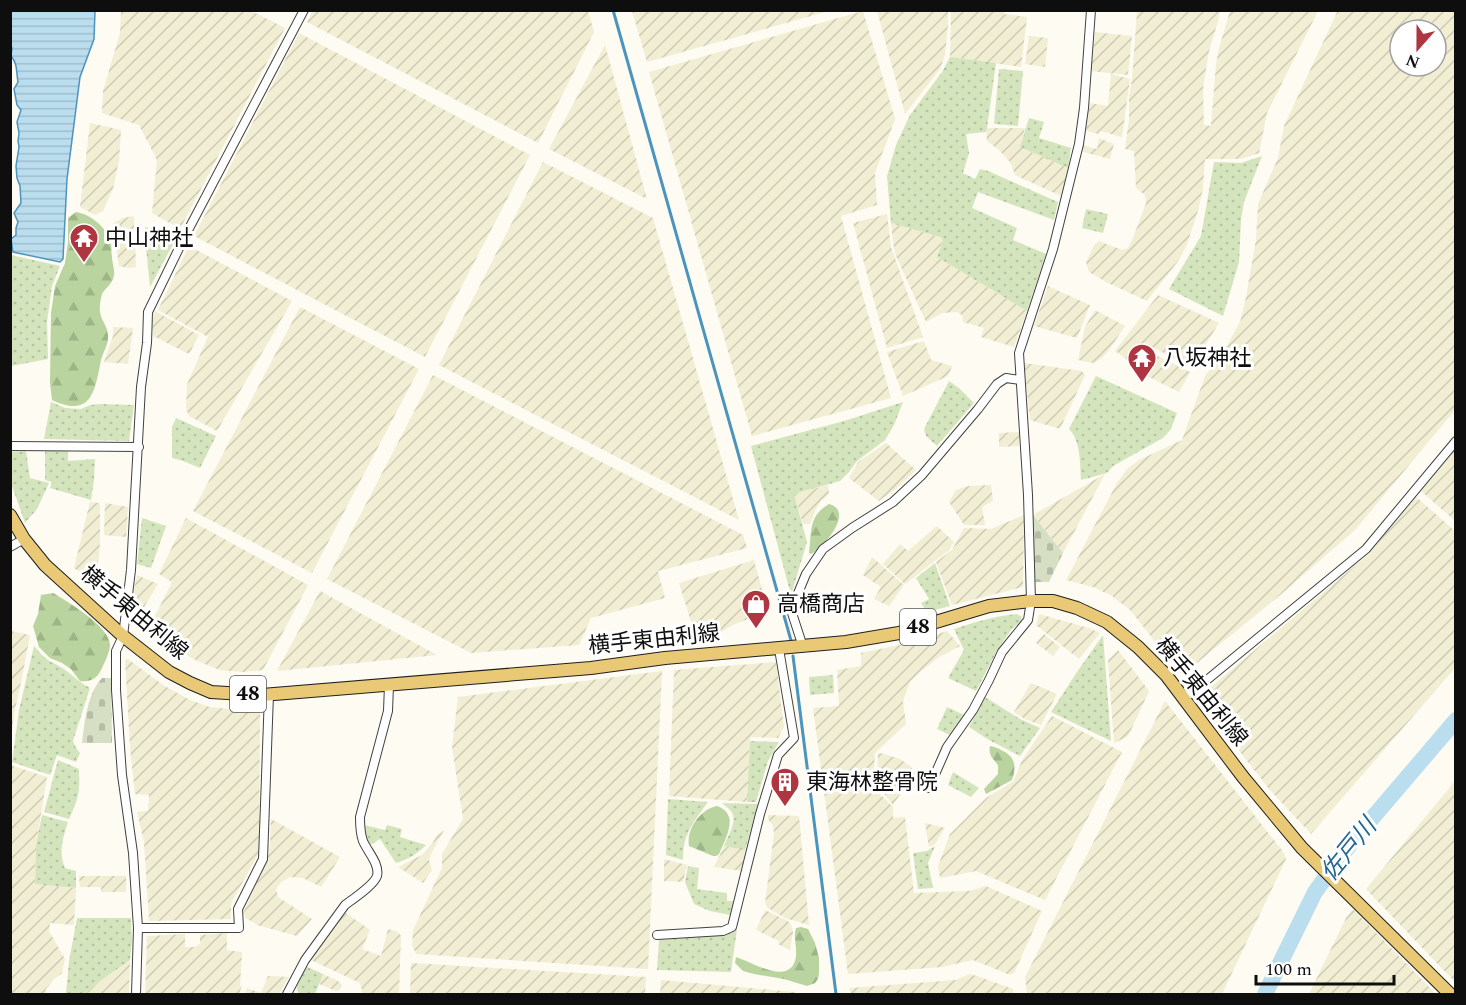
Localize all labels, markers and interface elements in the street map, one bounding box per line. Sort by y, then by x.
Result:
north arrow [1388,18,1448,78]
text: N [1403,48,1423,75]
temple icon: 中山神社 [68,222,100,264]
place label: 中山神社 [105,222,193,255]
temple icon: 八坂神社 [1126,342,1158,384]
place label: 八坂神社 [1163,342,1251,375]
street label: 横手東由利線 [73,558,195,668]
shop icon: 高橋商店 [740,588,772,630]
place label: 高橋商店 [777,588,865,621]
road number: 48 [900,609,936,645]
street label: 横手東由利線 [587,617,721,663]
street label: 横手東由利線 [1147,630,1255,754]
road number: 48 [230,676,266,712]
building icon: 東海林整骨院 [769,766,801,808]
place label: 東海林整骨院 [806,766,938,799]
water label: 佐戸川 [1312,808,1388,889]
scale bar [1256,948,1394,986]
text: 100 m [1265,956,1312,983]

